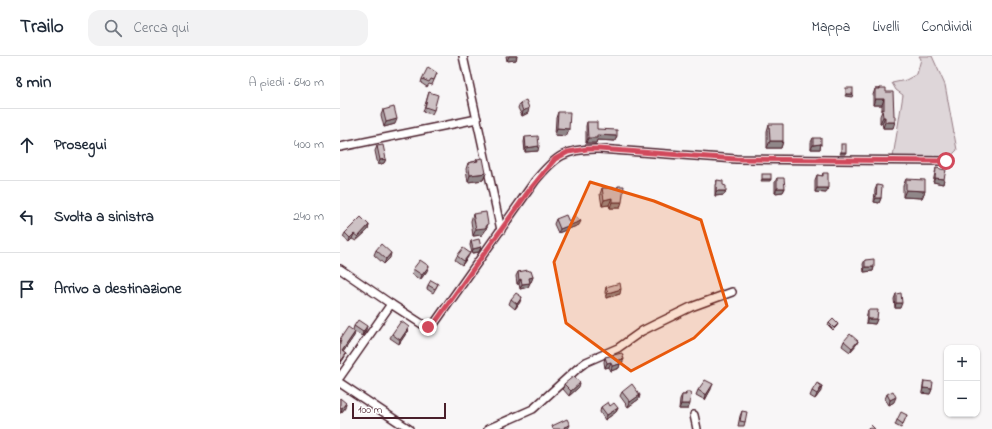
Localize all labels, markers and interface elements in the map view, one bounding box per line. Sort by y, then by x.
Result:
search box [88,10,368,46]
text: Trailo [20,14,64,41]
icon: search [102,17,124,39]
text: Cerca qui [134,17,189,39]
text: Mappa [812,17,850,38]
text: Livelli [872,17,899,38]
text: Condividi [921,17,972,38]
text: 8 min [16,70,51,95]
text: A piedi · 640 m [249,73,324,92]
icon: ahead [16,134,38,156]
text: Prosegui [54,134,107,156]
text: 400 m [294,135,324,154]
route start [937,152,955,170]
icon: left [16,206,38,228]
text: Svolta a sinistra [54,206,154,228]
text: 240 m [293,207,324,226]
icon: arrive [16,278,38,300]
text: Arrivo a destinazione [54,278,181,300]
route end [419,318,437,336]
map controls [944,345,980,417]
button: + [944,345,980,381]
button: − [944,381,980,417]
scale bar [352,401,446,420]
text: 100 m [358,402,382,418]

